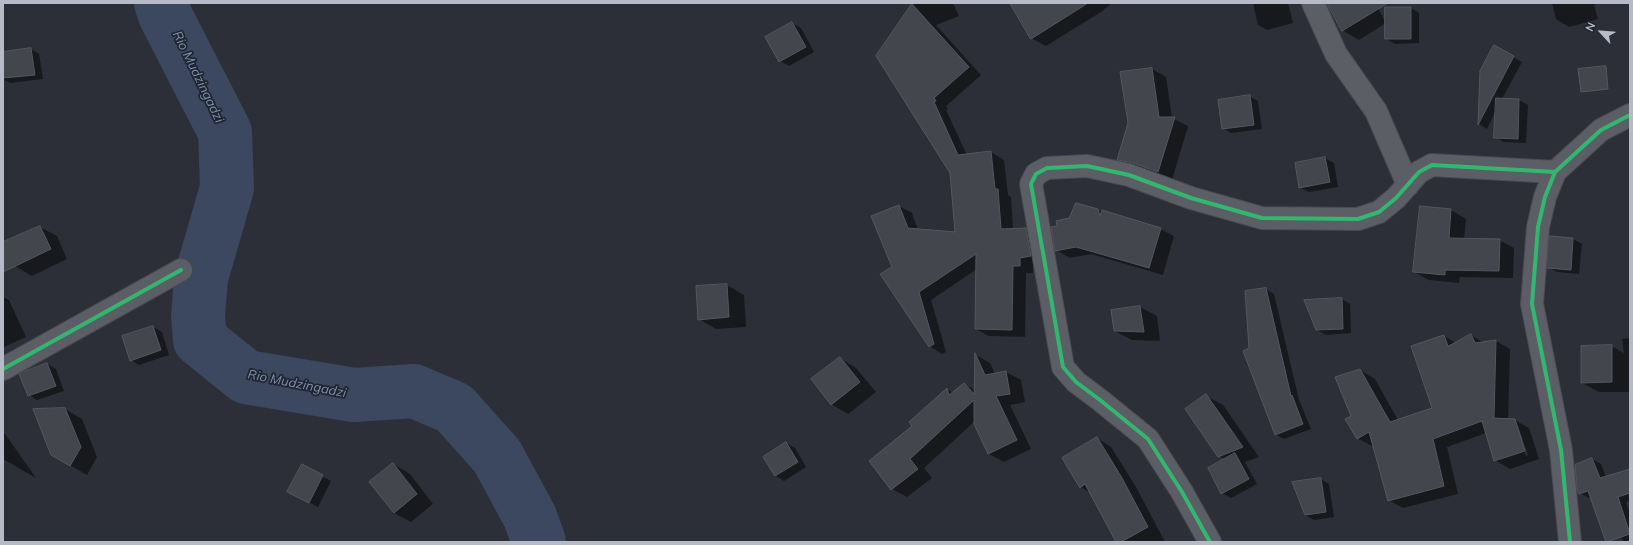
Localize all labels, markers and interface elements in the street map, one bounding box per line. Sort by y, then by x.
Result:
north arrow [1581,12,1621,52]
text: N [1582,20,1598,34]
water label: Rio Mudzingadzi [169,29,227,125]
water label: Rio Mudzingadzi [246,367,348,401]

